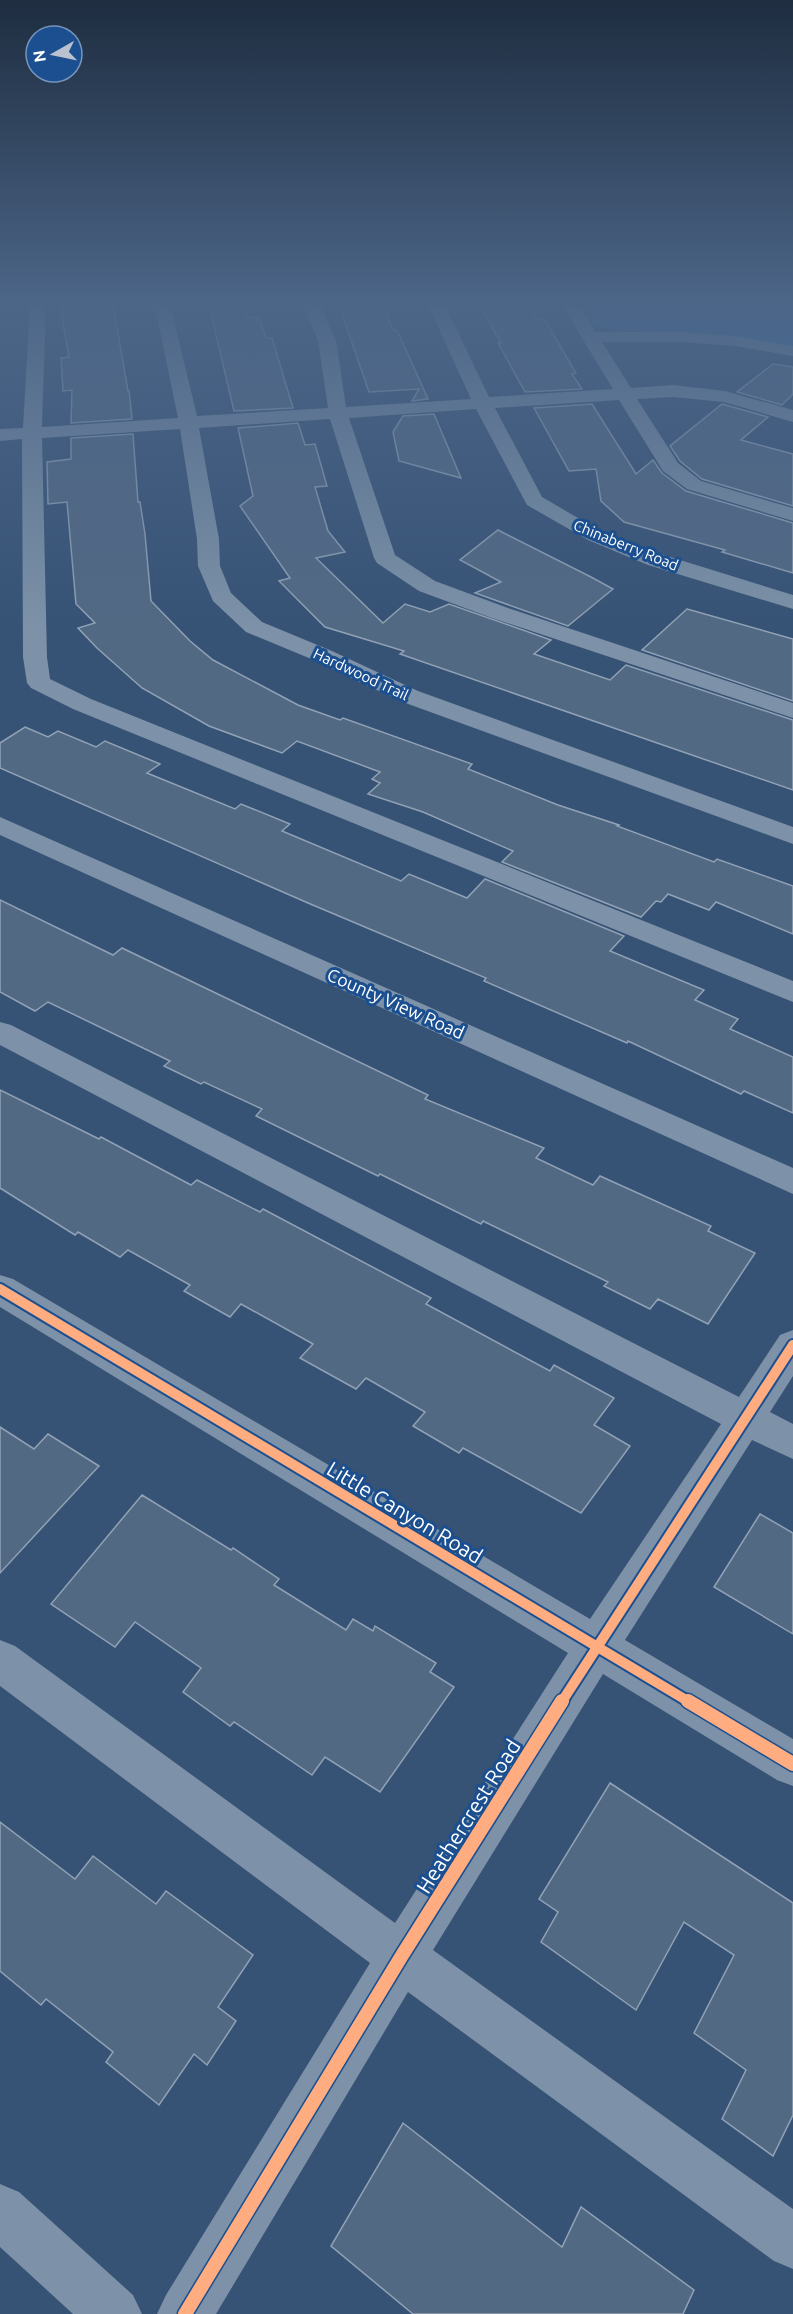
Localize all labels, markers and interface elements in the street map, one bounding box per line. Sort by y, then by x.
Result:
north arrow [24,24,84,84]
text: N [29,49,49,64]
street label: Chinaberry Road [571,516,681,574]
street label: Hardwood Trail [311,645,411,703]
street label: County View Road [324,964,468,1042]
street label: Little Canyon Road [323,1456,487,1568]
street label: Heathercrest Road [411,1735,525,1897]

